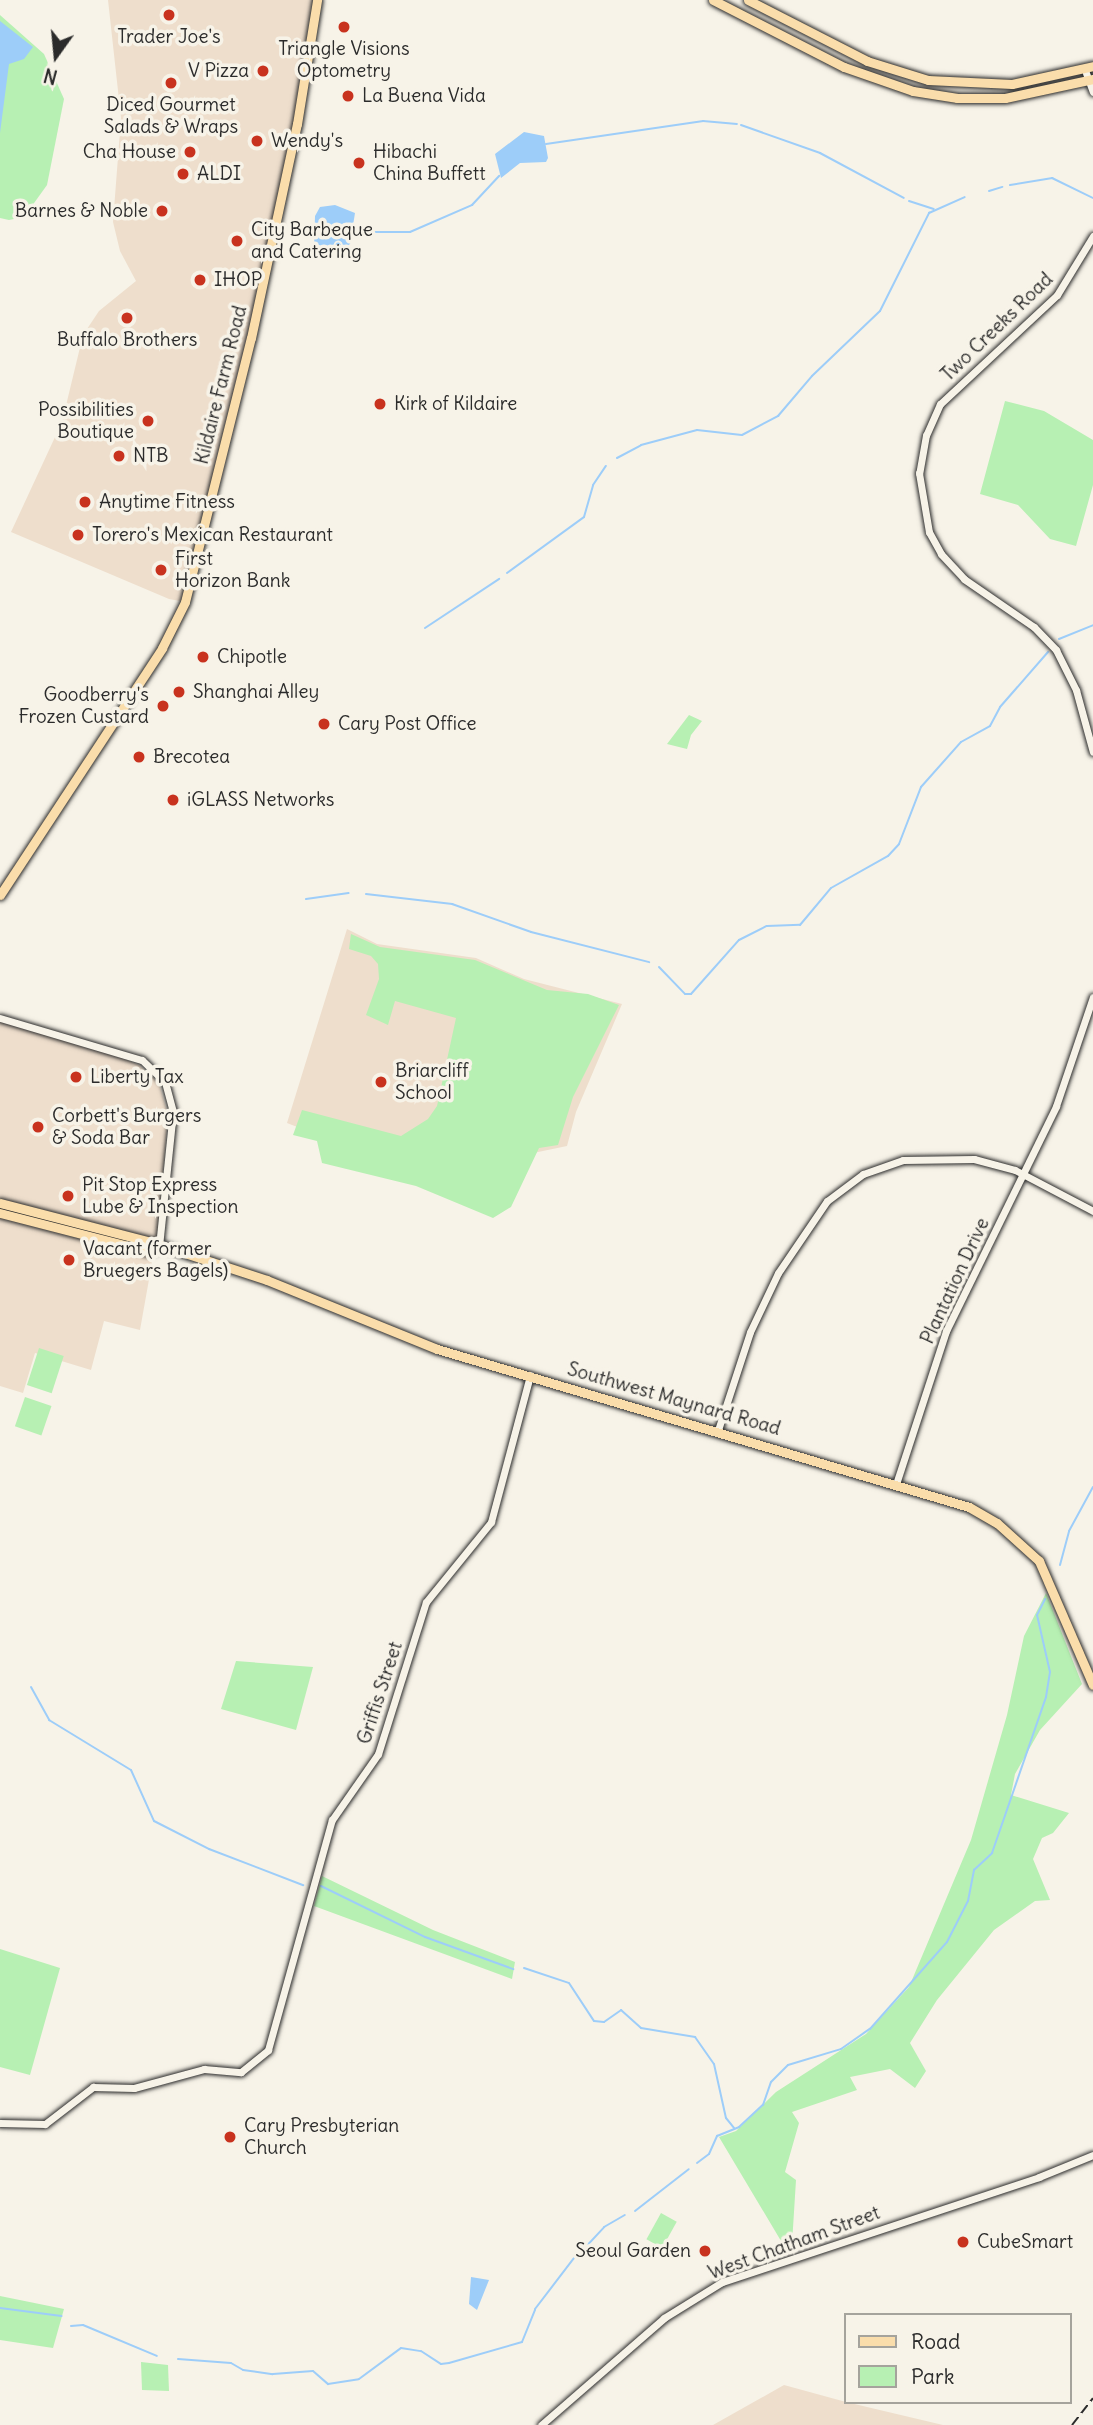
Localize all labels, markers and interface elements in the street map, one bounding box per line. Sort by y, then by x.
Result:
marker: Trader Joe's [161,7,177,23]
marker: Triangle Visions Optometry [336,19,352,35]
north arrow [21,21,91,91]
place label: Trader Joe's [117,26,221,48]
place label: Triangle Visions Optometry [278,38,410,82]
place label: V Pizza [188,60,249,82]
text: N [41,63,60,90]
marker: V Pizza [255,63,271,79]
marker: Diced Gourmet Salads & Wraps [163,75,179,91]
place label: La Buena Vida [362,85,486,107]
marker: La Buena Vida [340,88,356,104]
place label: Diced Gourmet Salads & Wraps [104,94,238,138]
place label: Wendy's [271,130,343,152]
marker: Wendy's [249,133,265,149]
place label: Cha House [83,141,176,163]
place label: Hibachi China Buffett [373,141,486,185]
marker: Cha House [182,144,198,160]
marker: Hibachi China Buffett [351,155,367,171]
place label: ALDI [197,163,241,185]
marker: ALDI [175,166,191,182]
place label: Barnes & Noble [15,200,148,222]
marker: Barnes & Noble [154,203,170,219]
place label: City Barbeque and Catering [251,219,373,263]
marker: City Barbeque and Catering [229,233,245,249]
street label: Two Creeks Road [936,268,1058,386]
place label: IHOP [214,269,262,291]
marker: IHOP [192,272,208,288]
street label: Kildaire Farm Road [190,303,252,467]
marker: Buffalo Brothers [119,310,135,326]
place label: Buffalo Brothers [57,329,197,351]
place label: Kirk of Kildaire [394,393,517,415]
marker: Kirk of Kildaire [372,396,388,412]
place label: Possibilities Boutique [38,399,134,443]
marker: Possibilities Boutique [140,413,156,429]
place label: NTB [133,445,169,467]
marker: NTB [111,448,127,464]
place label: Anytime Fitness [99,491,235,513]
marker: Anytime Fitness [77,494,93,510]
place label: Torero's Mexican Restaurant [92,524,333,546]
marker: Torero's Mexican Restaurant [70,527,86,543]
place label: First Horizon Bank [175,548,290,592]
marker: First Horizon Bank [153,562,169,578]
place label: Chipotle [217,646,287,668]
marker: Chipotle [195,649,211,665]
place label: Shanghai Alley [193,681,319,703]
place label: Goodberry's Frozen Custard [19,684,149,728]
marker: Shanghai Alley [171,684,187,700]
marker: Goodberry's Frozen Custard [155,698,171,714]
place label: Cary Post Office [338,713,476,735]
marker: Cary Post Office [316,716,332,732]
place label: Brecotea [153,746,230,768]
marker: Brecotea [131,749,147,765]
place label: iGLASS Networks [187,789,334,811]
marker: iGLASS Networks [165,792,181,808]
place label: Briarcliff School [395,1060,468,1104]
place label: Liberty Tax [90,1066,184,1088]
marker: Liberty Tax [68,1069,84,1085]
marker: Briarcliff School [373,1074,389,1090]
place label: Corbett's Burgers & Soda Bar [52,1105,201,1149]
marker: Corbett's Burgers & Soda Bar [30,1119,46,1135]
place label: Pit Stop Express Lube & Inspection [82,1174,238,1218]
marker: Pit Stop Express Lube & Inspection [60,1188,76,1204]
street label: Plantation Drive [916,1214,994,1348]
place label: Vacant (former Bruegers Bagels) [83,1238,228,1282]
marker: Vacant (former Bruegers Bagels) [61,1252,77,1268]
street label: Southwest Maynard Road [565,1358,783,1440]
street label: Griffis Street [353,1639,407,1747]
place label: Cary Presbyterian Church [244,2115,399,2159]
marker: Cary Presbyterian Church [222,2129,238,2145]
street label: West Chatham Street [705,2201,883,2285]
place label: CubeSmart [977,2231,1073,2253]
marker: CubeSmart [955,2234,971,2250]
place label: Seoul Garden [575,2240,691,2262]
marker: Seoul Garden [697,2243,713,2259]
legend [844,2313,1072,2404]
text: Road [911,2328,960,2355]
text: Park [911,2363,954,2390]

